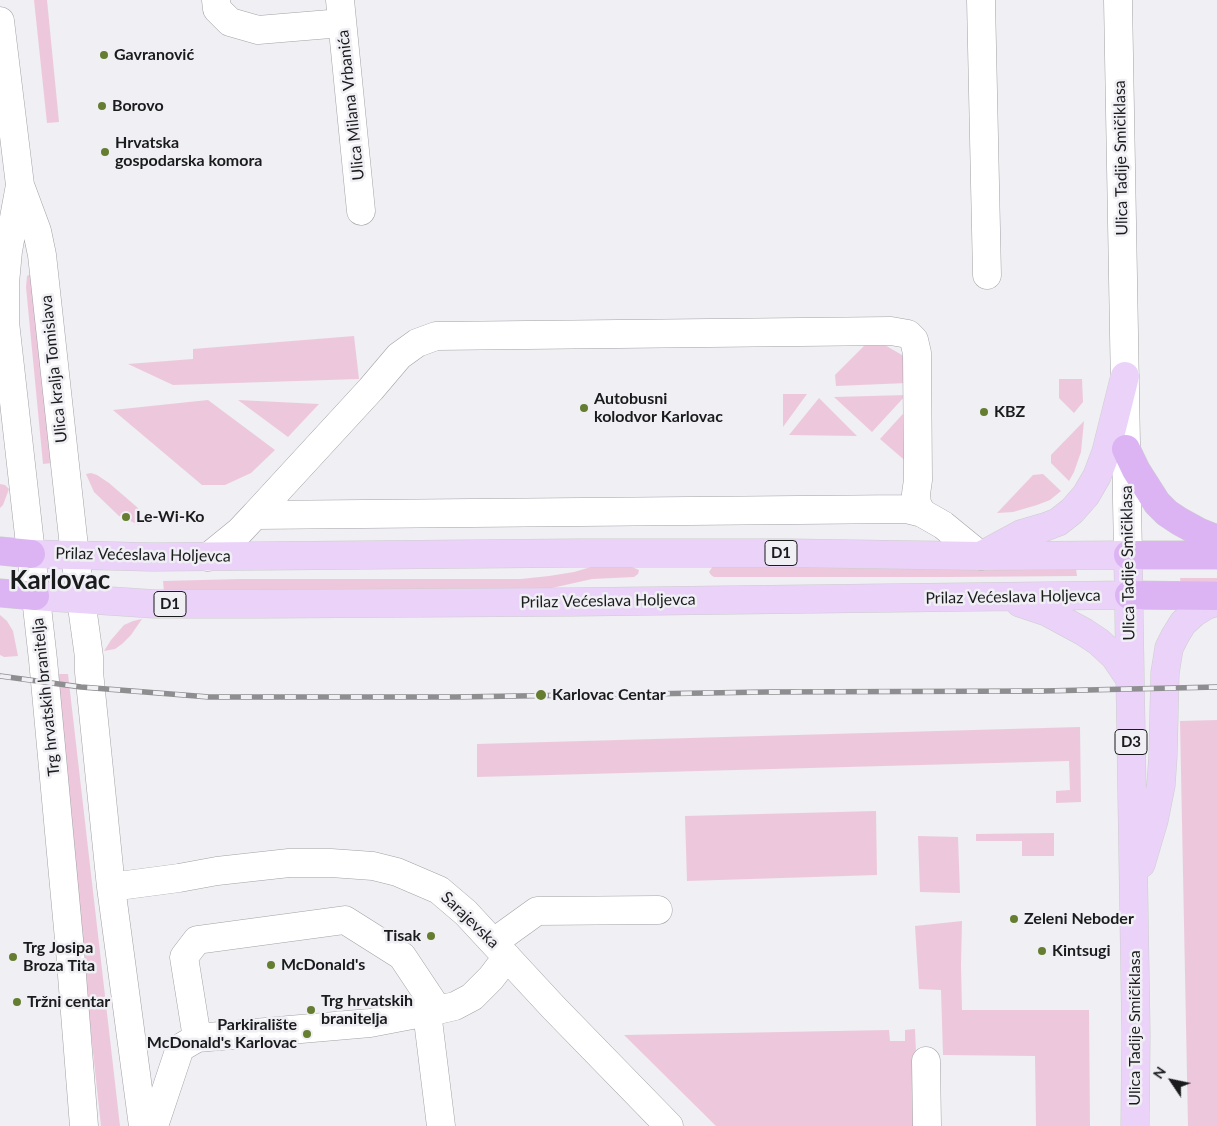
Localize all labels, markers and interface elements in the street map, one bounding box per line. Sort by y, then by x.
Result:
street label: Ulica Milana Vrbanića [334,29,368,181]
place label: Gavranović [114,45,194,65]
marker: Gavranović [98,49,110,61]
street label: Ulica Tadije Smičiklasa [1110,80,1132,236]
place label: Borovo [112,96,164,116]
marker: Borovo [96,100,108,112]
place label: Hrvatska gospodarska komora [115,133,262,171]
marker: Hrvatska gospodarska komora [99,146,111,158]
street label: Ulica kralja Tomislava [37,294,71,444]
place label: Autobusni kolodvor Karlovac [594,389,723,427]
marker: Autobusni kolodvor Karlovac [578,402,590,414]
place label: KBZ [994,402,1025,422]
marker: KBZ [978,406,990,418]
street label: Ulica Tadije Smičiklasa [1117,485,1139,641]
place label: Le-Wi-Ko [136,507,204,527]
marker: Le-Wi-Ko [120,511,132,523]
road number: D1 [765,540,797,566]
street label: Prilaz Većeslava Holjevca [55,544,231,566]
district label: Karlovac [10,565,110,597]
street label: Prilaz Većeslava Holjevca [925,586,1101,608]
street label: Prilaz Većeslava Holjevca [520,590,696,612]
road number: D1 [154,592,186,616]
street label: Trg hrvatskih branitelja [28,617,64,777]
place label: Karlovac Centar [552,685,666,705]
marker: Karlovac Centar [534,688,548,702]
road number: D3 [1115,730,1147,754]
street label: Sarajevska [437,888,503,952]
place label: Zeleni Neboder [1024,909,1134,929]
marker: Zeleni Neboder [1008,913,1020,925]
place label: Tisak [384,926,421,946]
marker: Tisak [425,930,437,942]
place label: Trg Josipa Broza Tita [23,938,95,976]
place label: Kintsugi [1052,941,1110,961]
marker: Kintsugi [1036,945,1048,957]
street label: Ulica Tadije Smičiklasa [1125,950,1145,1106]
marker: Trg Josipa Broza Tita [7,951,19,963]
place label: McDonald's [281,955,365,975]
marker: McDonald's [265,959,277,971]
place label: Trg hrvatskih branitelja [321,991,413,1029]
place label: Tržni centar [27,992,110,1012]
marker: Tržni centar [11,996,23,1008]
marker: Trg hrvatskih branitelja [305,1004,317,1016]
place label: Parkiralište McDonald's Karlovac [147,1015,297,1053]
marker: Parkiralište McDonald's Karlovac [301,1028,313,1040]
north arrow [1147,1056,1197,1106]
text: N [1149,1063,1169,1082]

